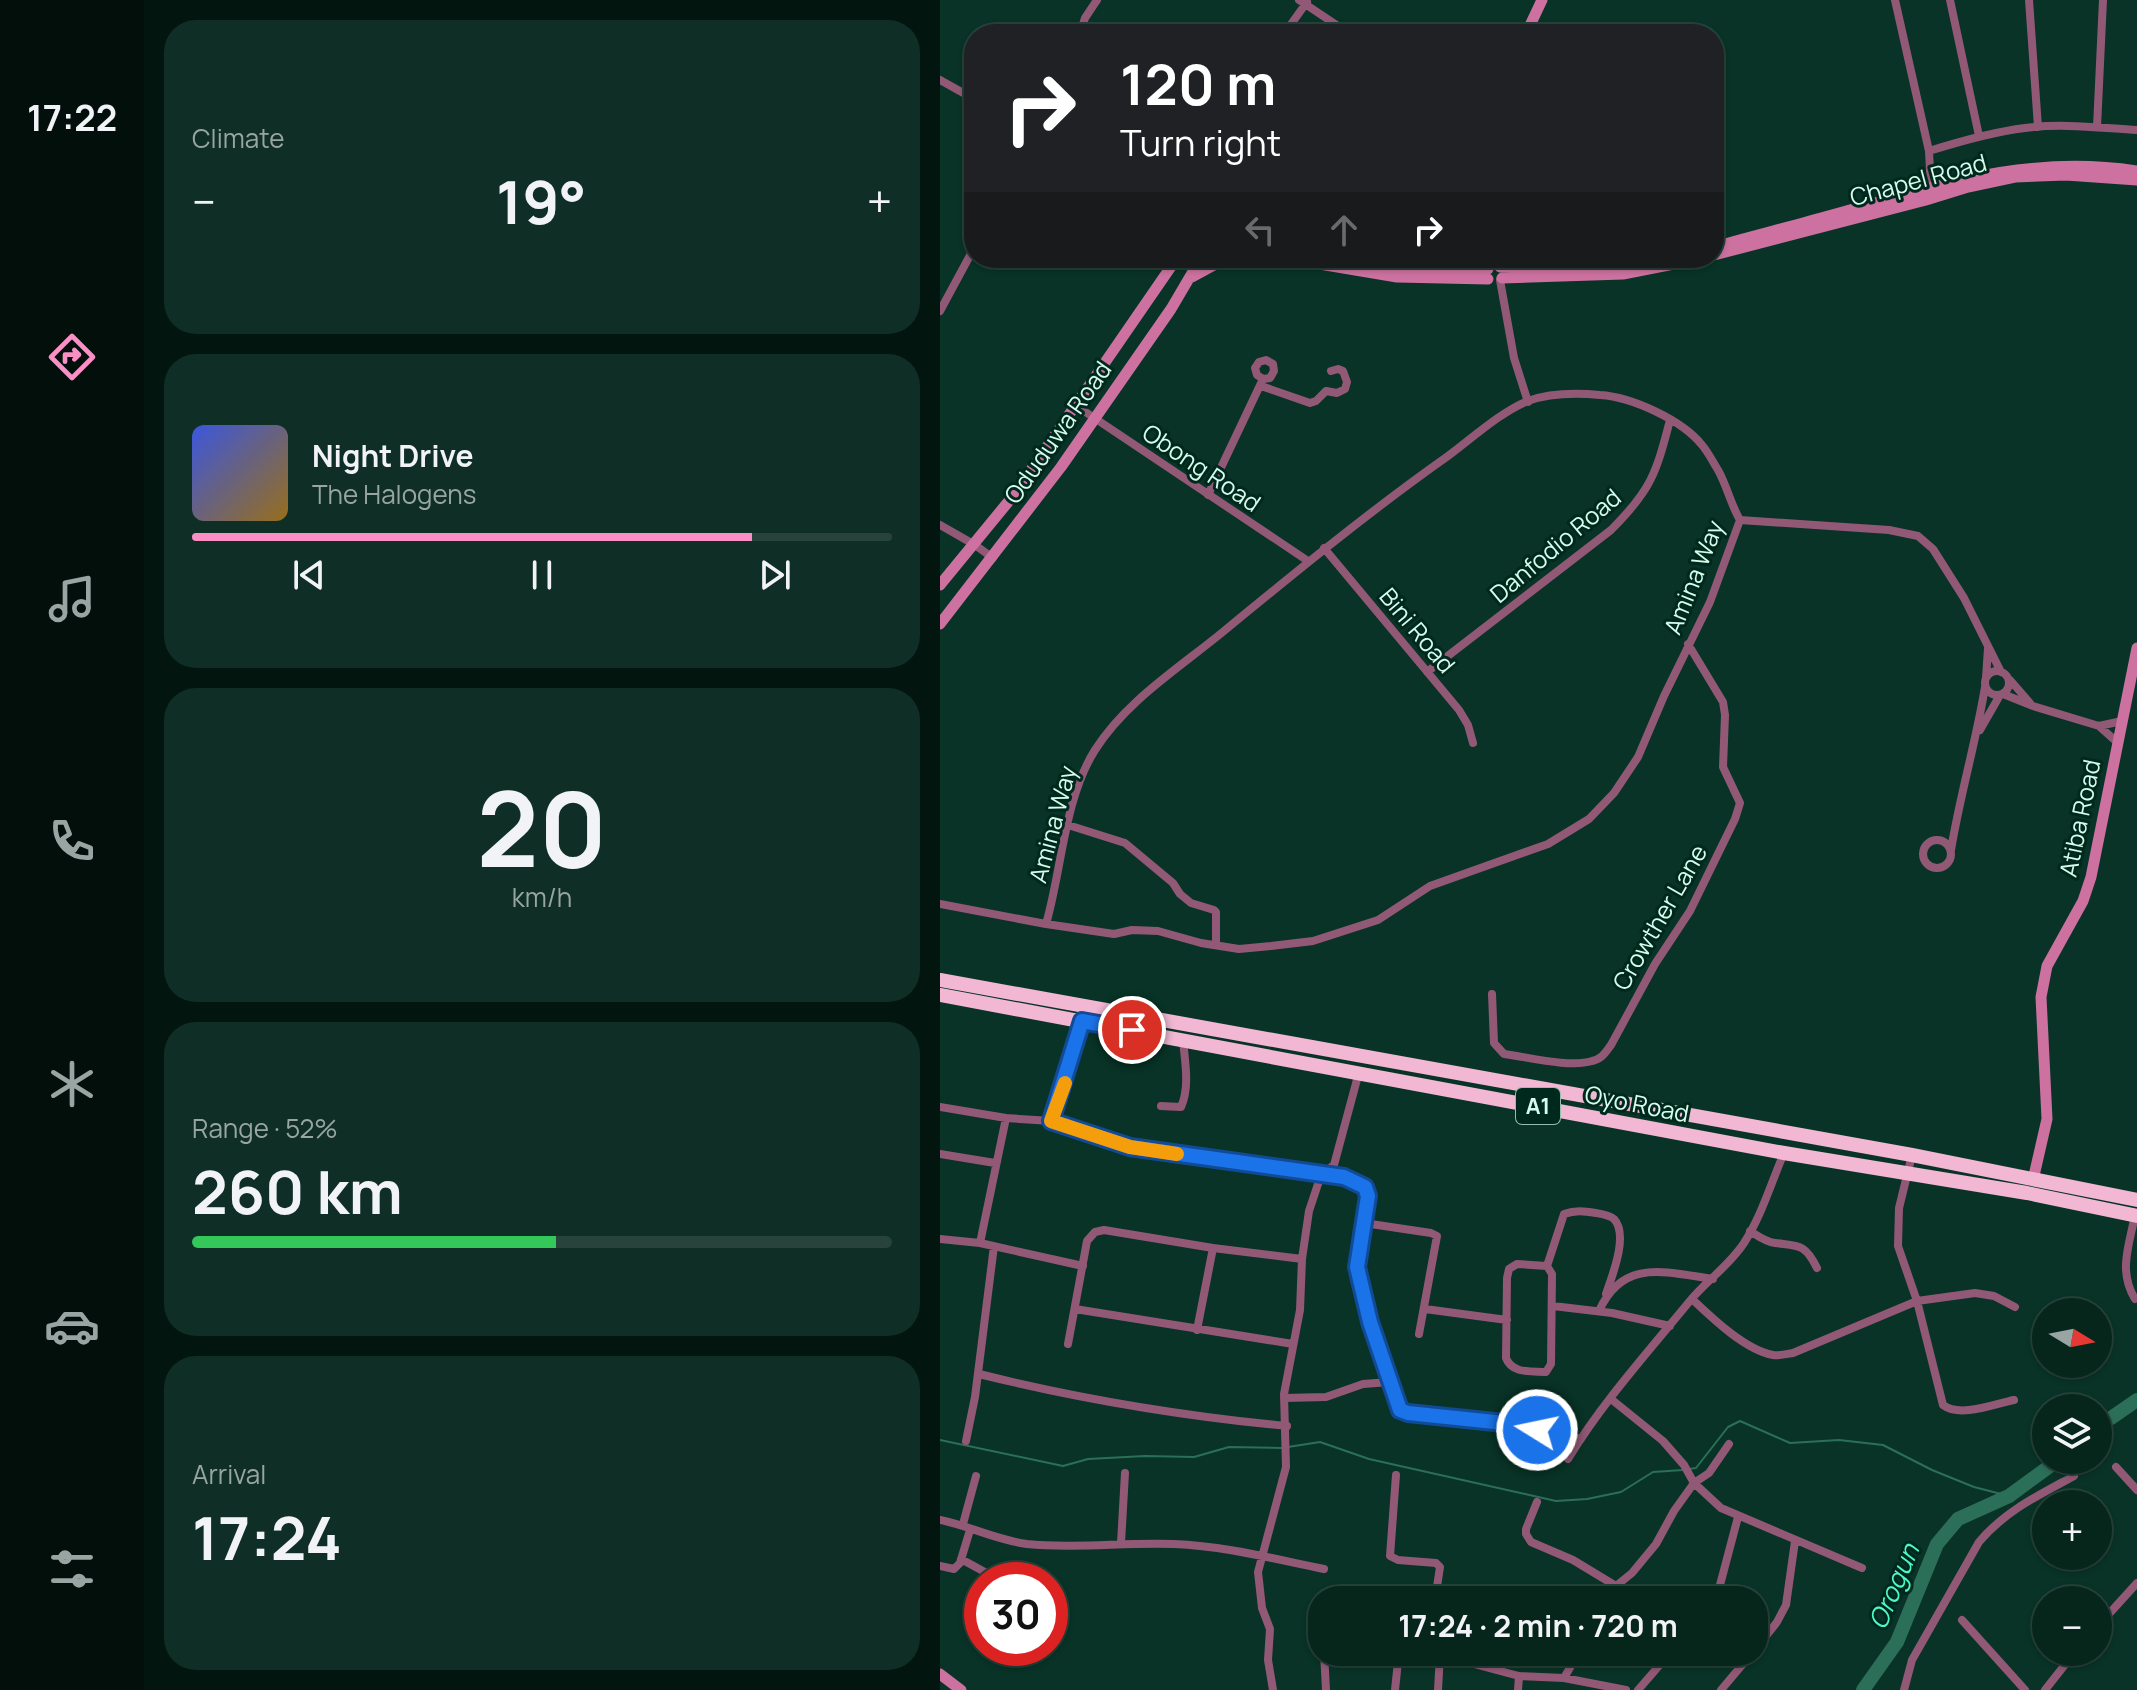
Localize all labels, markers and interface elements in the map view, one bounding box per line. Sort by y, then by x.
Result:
text: 120 m [1120,45,1276,122]
icon: right [988,56,1092,160]
text: 17:22 [27,93,117,142]
text: Turn right [1120,118,1281,167]
text: Climate [192,120,284,156]
street label: Chapel Road [1846,145,1990,213]
text: 19° [496,160,586,242]
text: − [192,171,216,231]
text: + [867,171,892,231]
icon: left [1238,208,1282,252]
icon: ahead [1322,208,1366,252]
icon: right [1406,208,1450,252]
icon: directions [44,329,100,385]
street label: Oduduwa Road [996,354,1118,510]
street label: Obong Road [1136,415,1268,519]
text: Night Drive [312,435,474,476]
text: The Halogens [312,476,476,512]
street label: Danfodio Road [1482,480,1628,610]
street label: Amina Way [1655,515,1731,639]
icon: previous [287,553,331,597]
icon: pause [520,553,564,597]
icon: next [753,553,797,597]
icon: music [44,571,100,627]
street label: Bini Road [1373,580,1463,680]
text: 20 [477,756,607,898]
street label: Atiba Road [2050,756,2108,880]
street label: Amina Way [1021,761,1084,886]
icon: phone [44,813,100,869]
street label: Crowther Lane [1604,838,1714,996]
text: km/h [512,879,572,915]
pin [1098,996,1166,1064]
icon: arrive [1110,1008,1154,1052]
icon: climate [44,1056,100,1112]
street label: Oyo Road [1582,1077,1692,1129]
road number: A1 [1516,1088,1560,1124]
text: Range · 52% [192,1110,338,1146]
text: 260 km [192,1150,403,1232]
icon: car [44,1298,100,1354]
north arrow [2032,1298,2112,1378]
map controls [2032,1298,2112,1666]
position arrow [1495,1388,1579,1472]
button: layers [2032,1394,2112,1474]
text: Arrival [192,1456,266,1492]
button: + [2032,1490,2112,1570]
text: 17:24 [192,1496,342,1578]
water label: Orogun [1859,1536,1928,1634]
icon: filters [44,1541,100,1597]
speed limit sign: 30 [964,1562,1068,1666]
button: − [2032,1586,2112,1666]
text: 17:24 · 2 min · 720 m [1398,1605,1678,1646]

